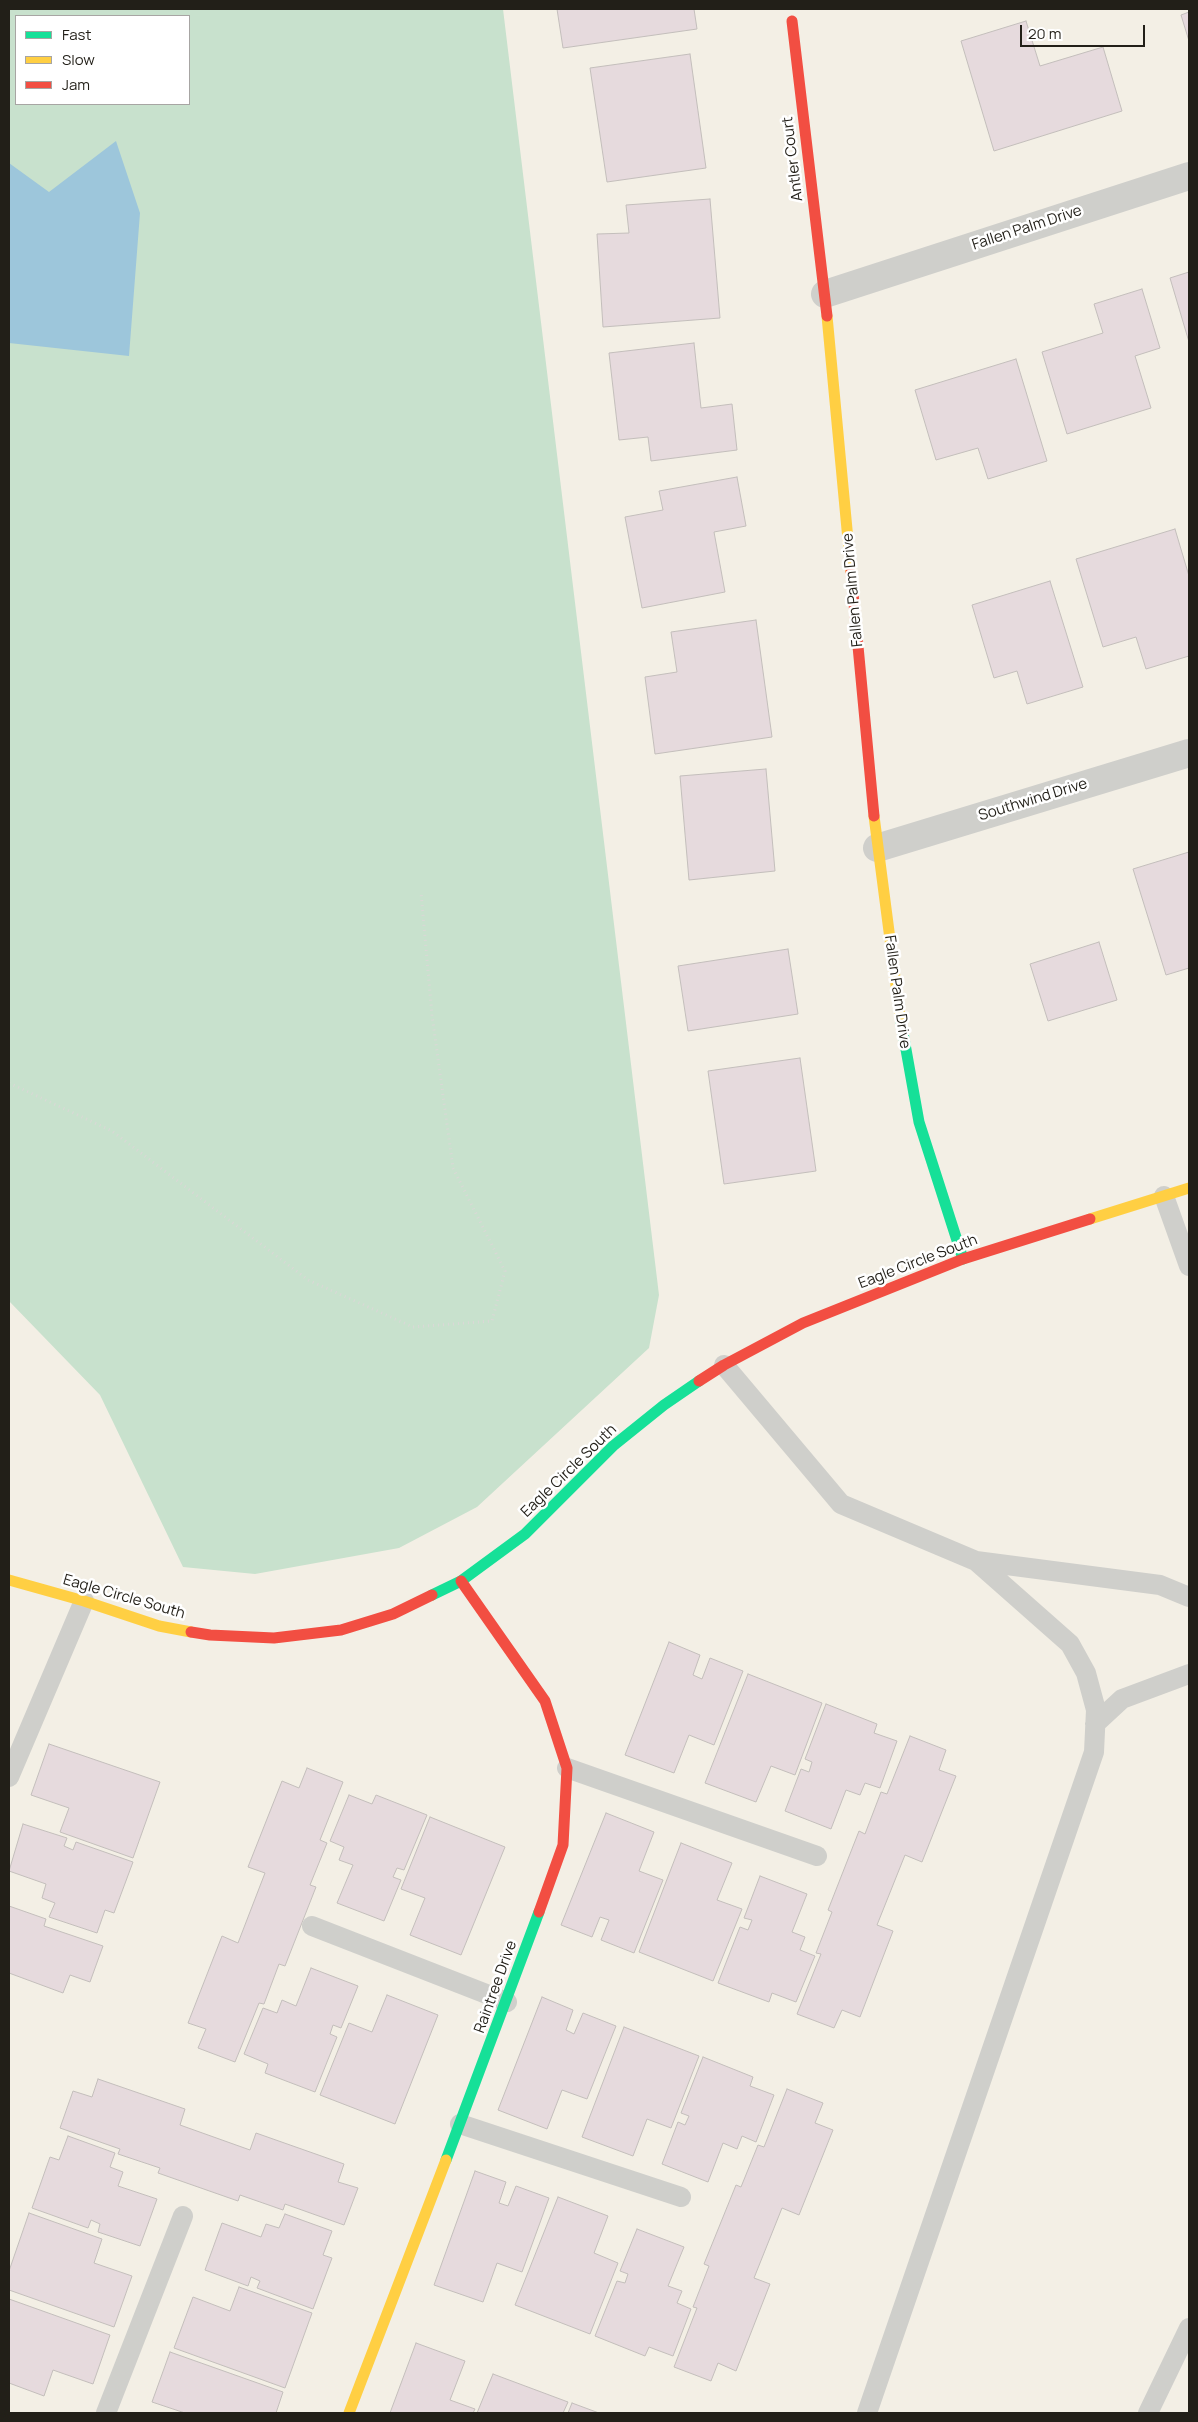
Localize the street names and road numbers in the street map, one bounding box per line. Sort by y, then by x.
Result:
street label: Antler Court [779,116,807,202]
street label: Fallen Palm Drive [970,202,1084,254]
street label: Fallen Palm Drive [839,532,867,648]
street label: Southwind Drive [976,775,1090,825]
street label: Fallen Palm Drive [880,934,914,1050]
street label: Eagle Circle South [856,1231,980,1293]
street label: Eagle Circle South [517,1421,621,1521]
street label: Eagle Circle South [61,1571,187,1623]
street label: Raintree Drive [471,1938,521,2036]

